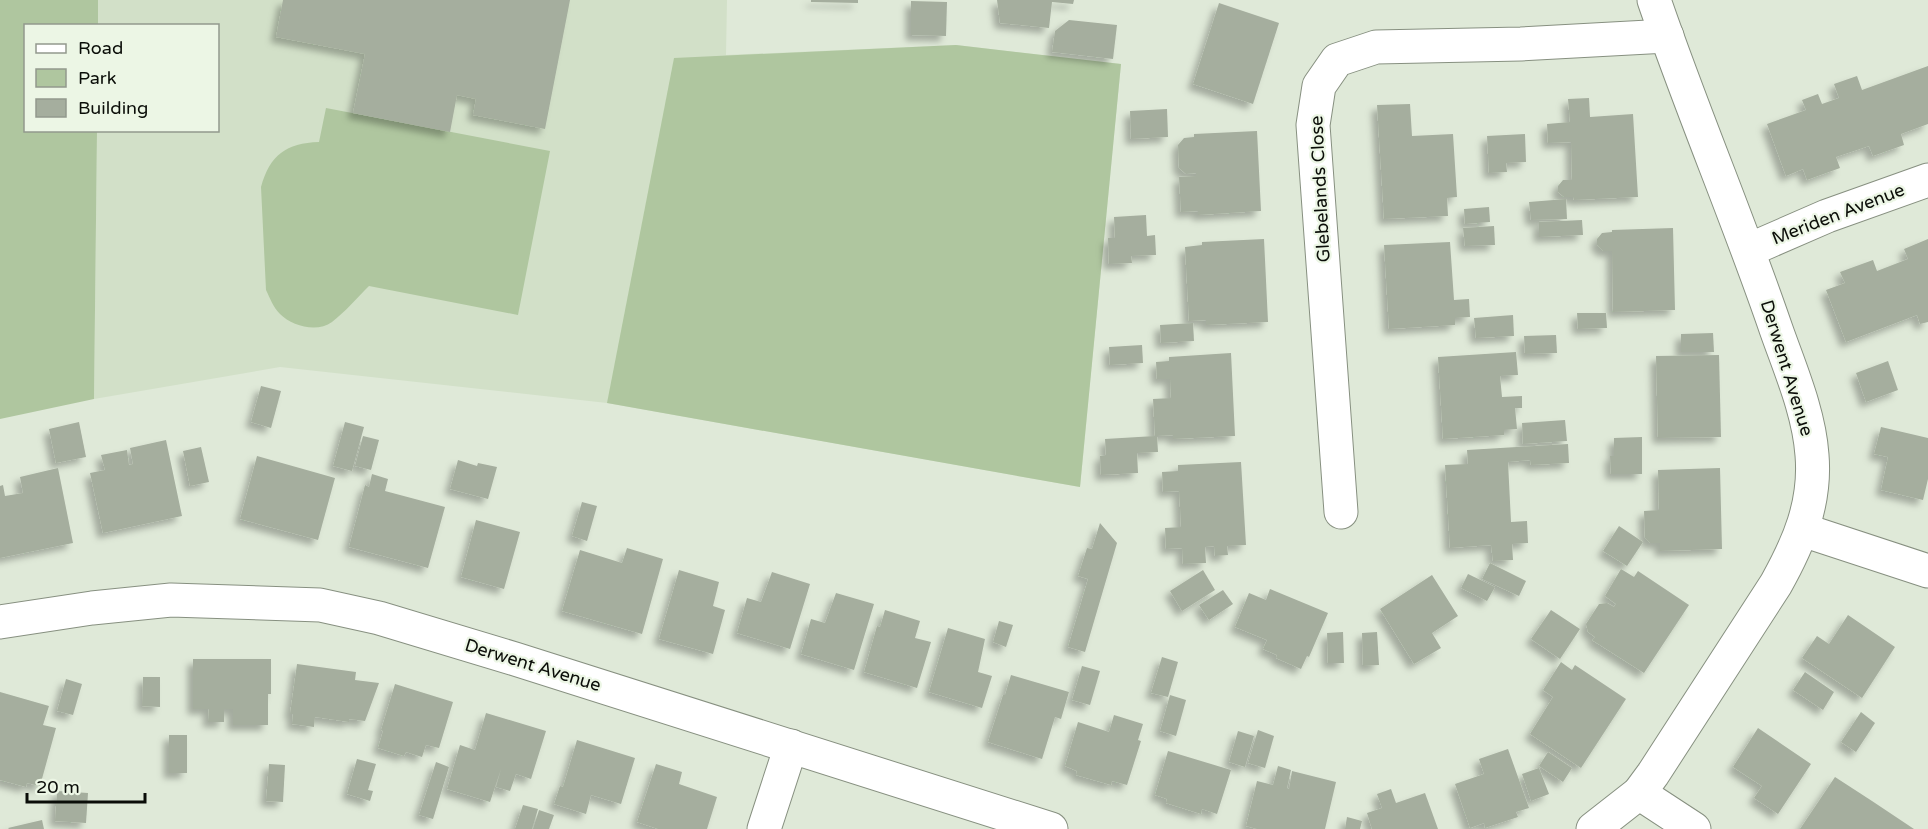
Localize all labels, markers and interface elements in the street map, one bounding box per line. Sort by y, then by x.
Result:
legend [24,24,219,132]
text: Road [78,37,123,59]
text: Park [78,67,117,89]
text: Building [78,97,148,119]
street label: Glebelands Close [1305,115,1335,263]
street label: Meriden Avenue [1769,179,1907,249]
street label: Derwent Avenue [1756,297,1818,439]
street label: Derwent Avenue [462,634,604,696]
scale bar [27,766,146,804]
text: 20 m [36,776,80,798]

